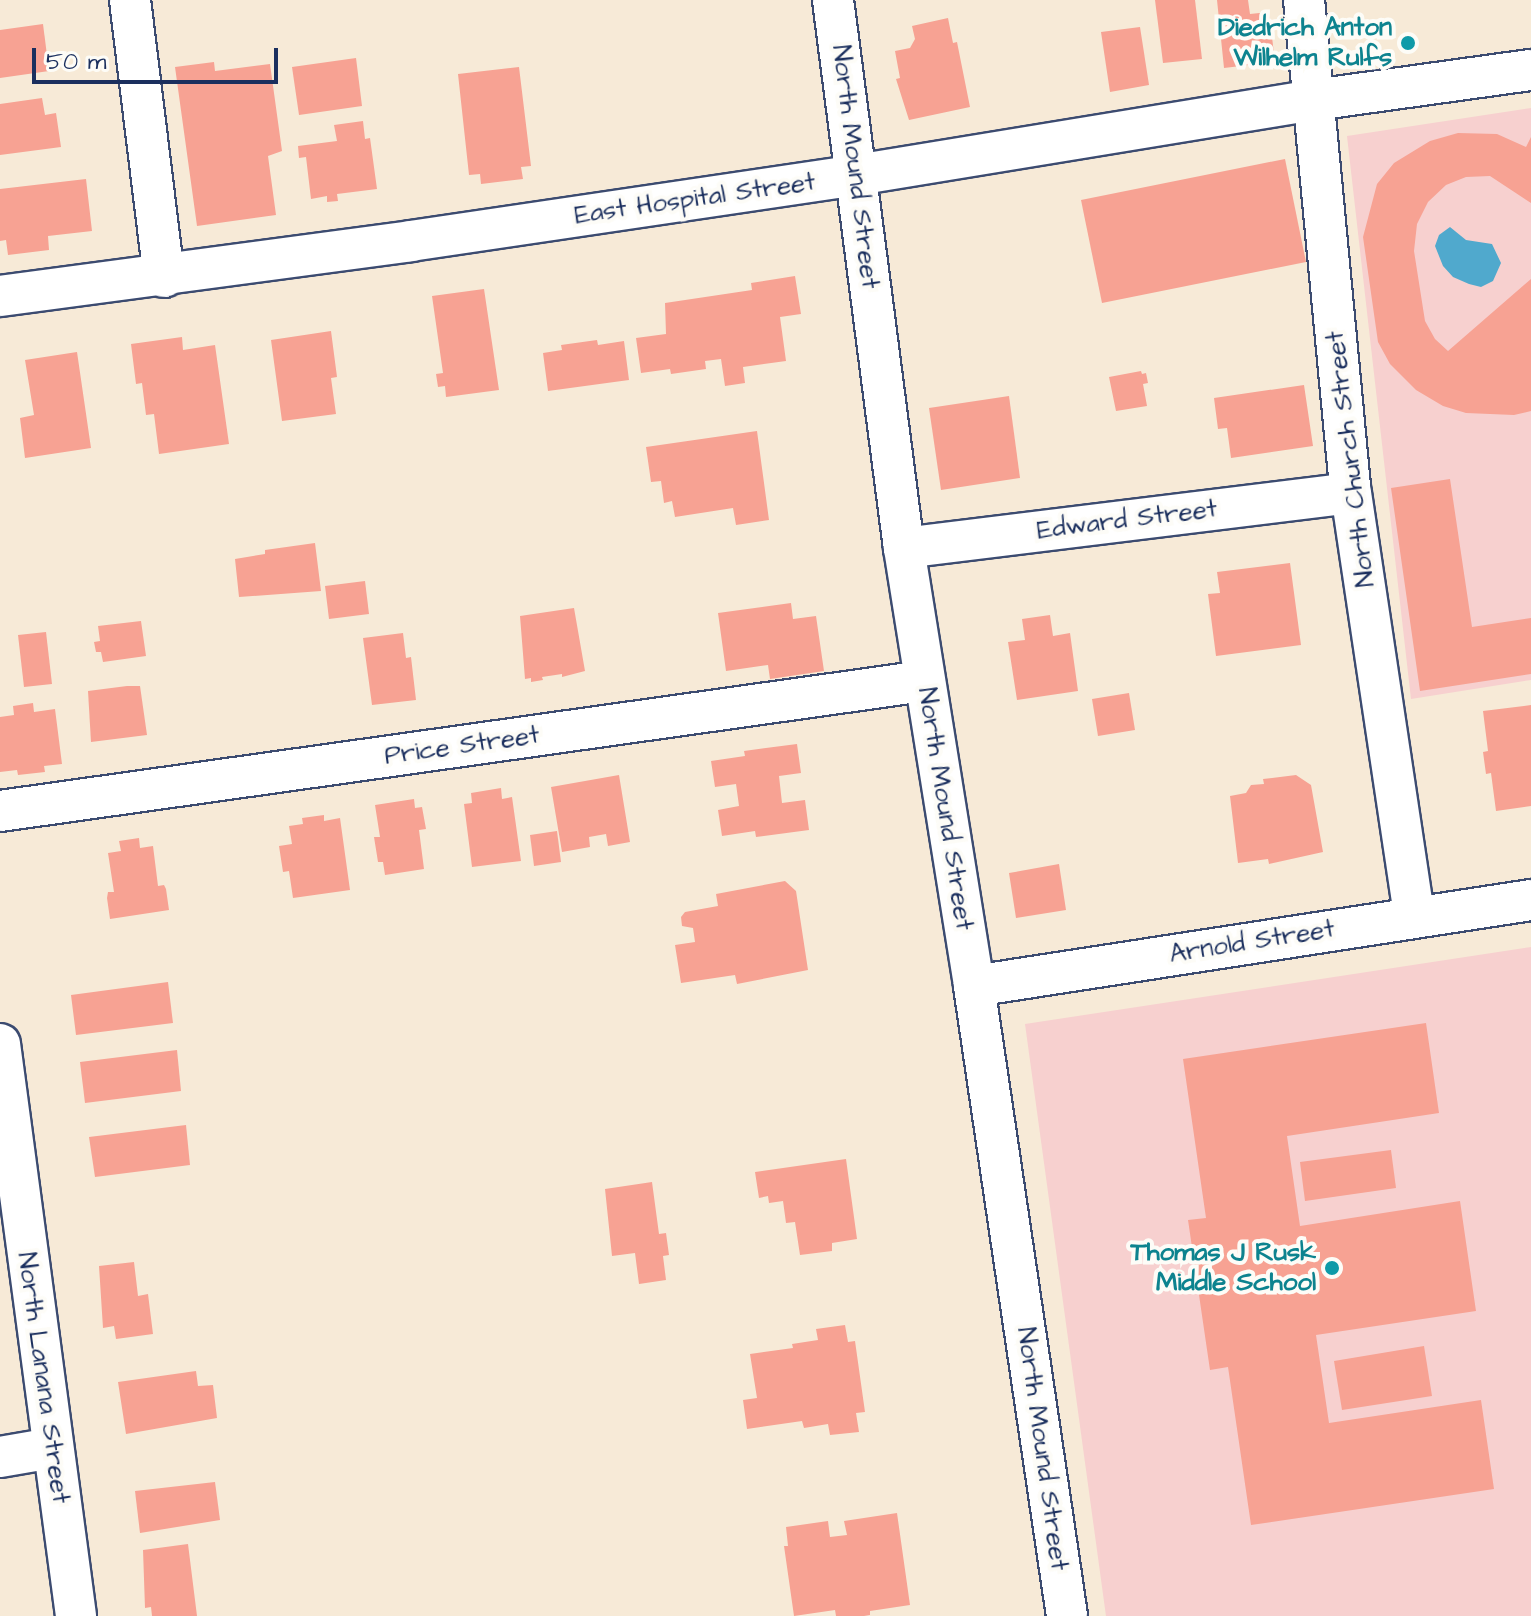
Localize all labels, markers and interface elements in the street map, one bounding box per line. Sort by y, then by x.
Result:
place label: Diedrich Anton Wilhelm Rulfs [1218,12,1392,74]
scale bar [36,32,282,82]
marker: Diedrich Anton Wilhelm Rulfs [1399,34,1417,52]
street label: North Mound Street [825,43,885,291]
text: 50 m [46,45,106,79]
street label: East Hospital Street [573,167,817,231]
street label: North Church Street [1320,329,1382,589]
street label: Edward Street [1035,493,1219,547]
street label: North Mound Street [910,685,980,933]
street label: Price Street [383,720,541,772]
street label: Arnold Street [1167,914,1337,970]
place label: Thomas J Rusk Middle School [1130,1237,1316,1298]
street label: North Lanana Street [10,1250,76,1506]
marker: Thomas J Rusk Middle School [1323,1259,1341,1277]
street label: North Mound Street [1009,1325,1075,1573]

